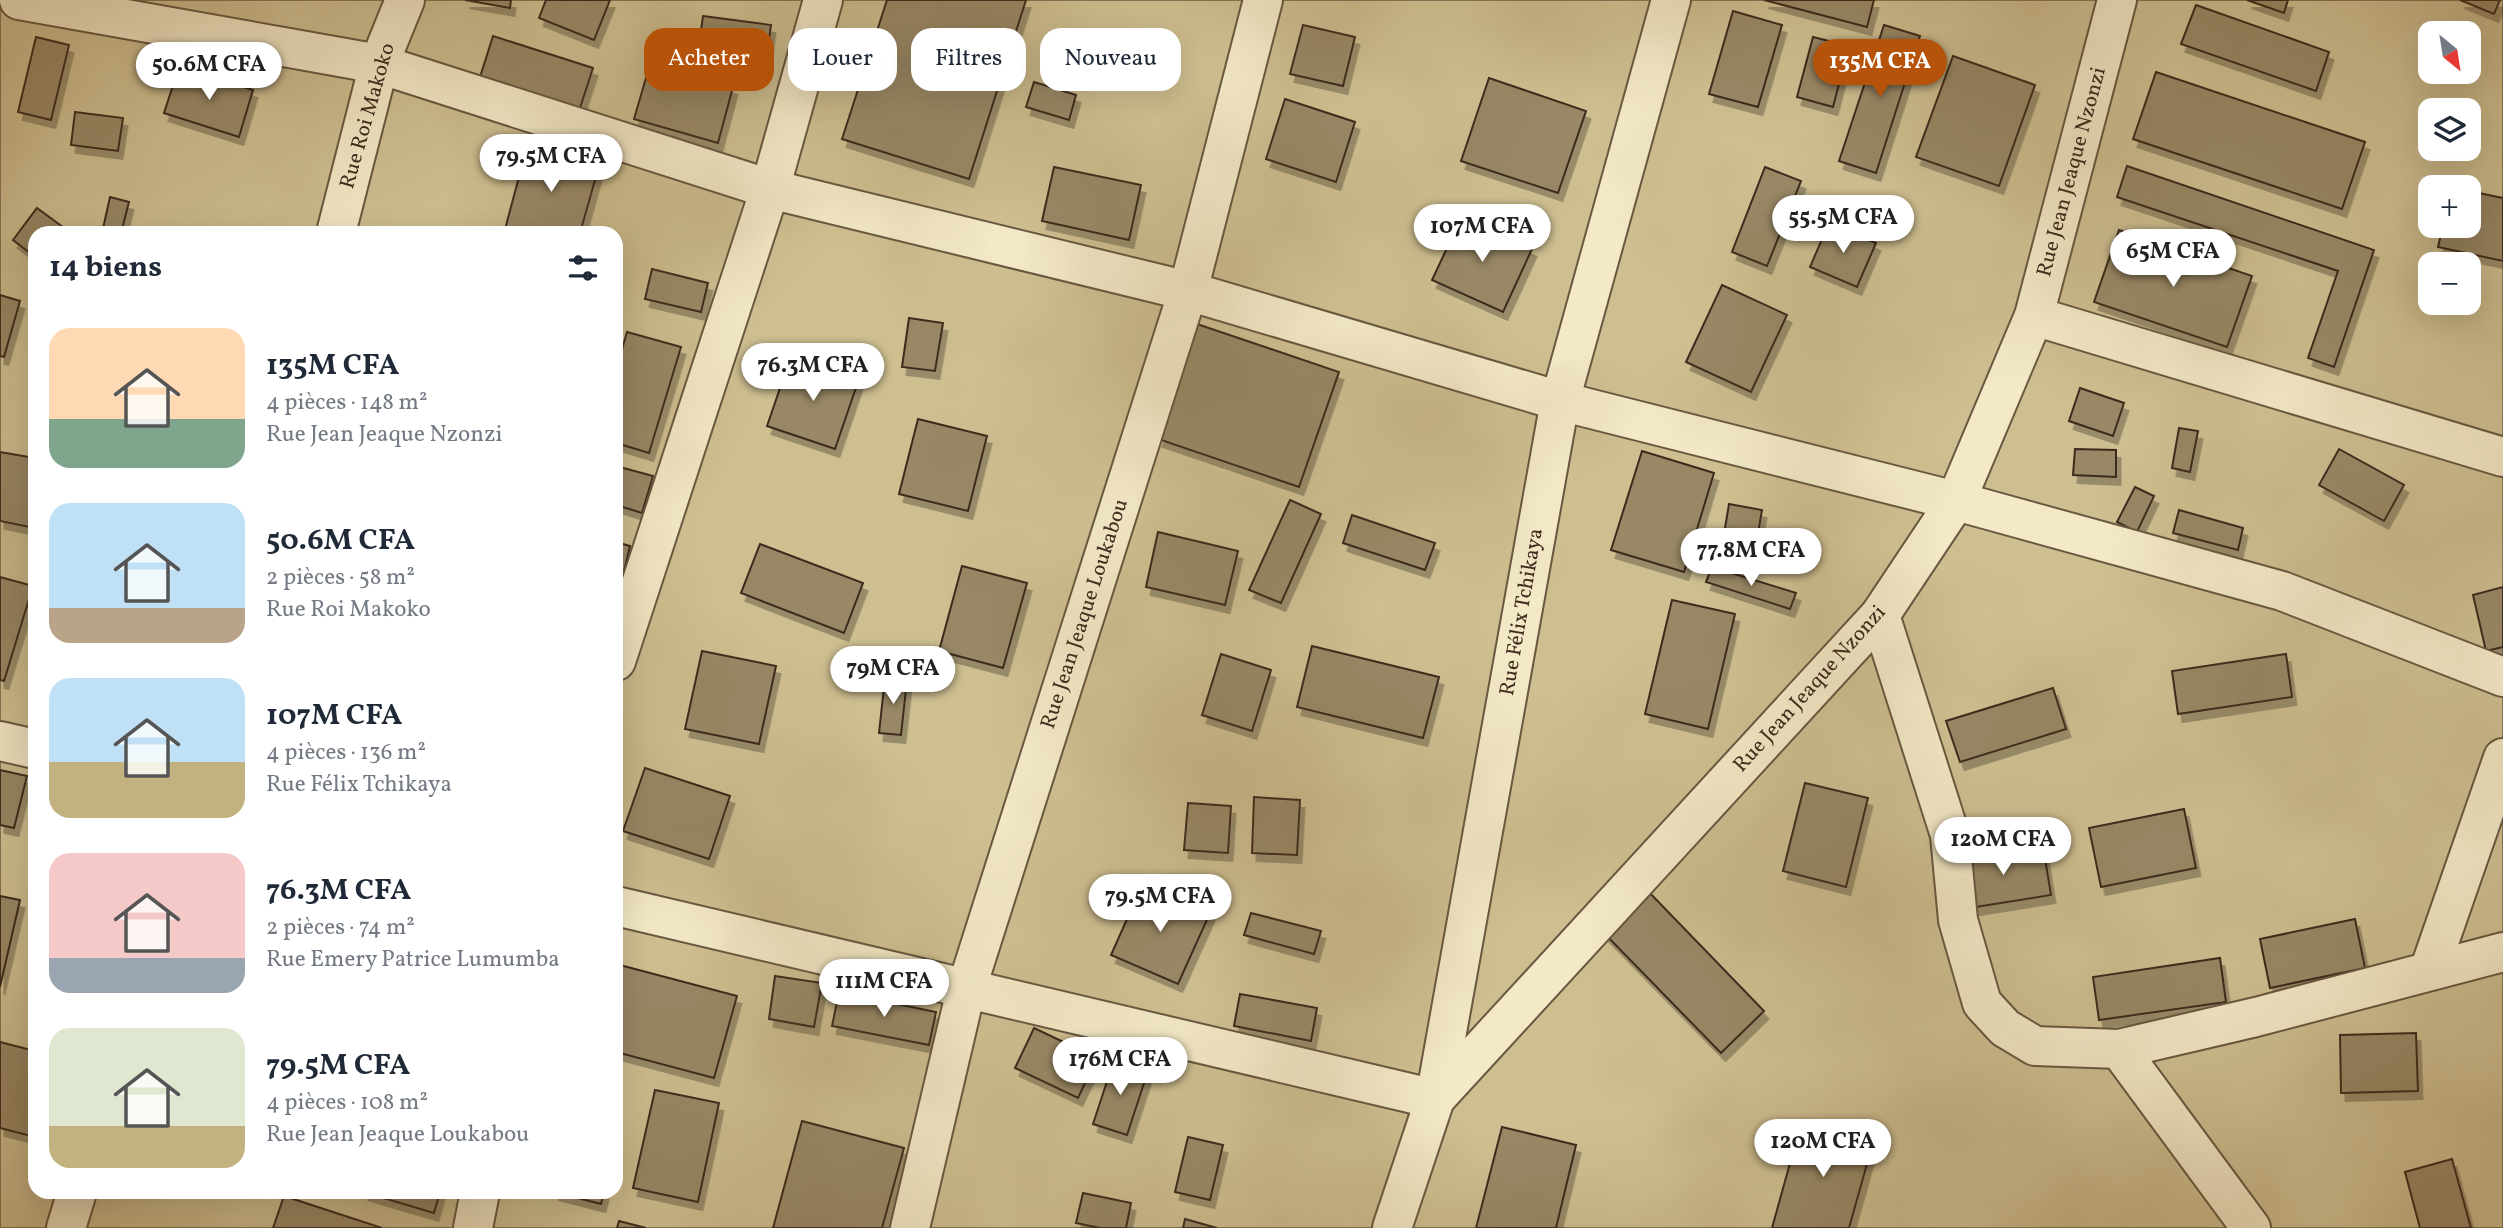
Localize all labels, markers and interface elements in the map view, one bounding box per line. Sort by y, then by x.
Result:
north arrow [2418,21,2482,84]
map controls [2418,21,2481,315]
chip: Acheter [644,28,774,91]
chip: Louer [788,28,897,91]
chip: Filtres [911,28,1026,91]
chip: Nouveau [1040,28,1181,91]
street label: Rue Roi Makoko [333,40,403,192]
pin: 135M CFA [1808,40,1952,99]
pin: 50.6M CFA [129,42,289,102]
text: 135M CFA [1829,46,1931,78]
text: 50.6M CFA [152,49,266,81]
street label: Rue Jean Jeaque Nzonzi [2030,64,2114,280]
button: layers [2418,98,2481,161]
pin: 79.5M CFA [471,134,631,194]
text: 79.5M CFA [496,141,606,173]
button: + [2418,175,2481,238]
pin: 55.5M CFA [1763,196,1923,255]
text: 55.5M CFA [1788,202,1898,234]
pin: 107M CFA [1410,204,1554,264]
text: 107M CFA [1430,211,1534,243]
pin: 65M CFA [2108,230,2238,289]
text: 65M CFA [2126,236,2220,268]
text: 14 biens [49,247,162,289]
icon: filters [564,249,602,287]
button: − [2418,252,2481,315]
pin: 76.3M CFA [733,344,893,403]
text: 135M CFA [266,345,399,387]
text: 76.3M CFA [757,350,869,382]
icon: home [105,356,189,440]
text: 4 pièces · 148 m² [266,387,427,419]
text: Rue Jean Jeaque Nzonzi [266,419,502,451]
street label: Rue Jean Jeaque Loukabou [1034,495,1136,733]
text: 50.6M CFA [266,520,415,562]
street label: Rue Félix Tchikaya [1493,526,1551,698]
pin: 77.8M CFA [1671,528,1831,588]
icon: home [105,531,189,615]
text: 77.8M CFA [1697,535,1805,567]
text: 2 pièces · 58 m² [266,562,415,594]
text: Rue Roi Makoko [266,594,431,626]
street label: Rue Jean Jeaque Nzonzi [1727,599,1893,779]
pin: 79M CFA [828,646,958,706]
text: 79M CFA [846,653,940,685]
text: 107M CFA [266,695,402,737]
icon: home [105,706,189,790]
text: 4 pièces · 136 m² [266,737,426,769]
text: Rue Félix Tchikaya [266,769,452,801]
pin: 120M CFA [1931,818,2075,877]
text: 120M CFA [1950,824,2056,856]
text: 76.3M CFA [266,870,411,912]
pin: 79.5M CFA [1080,874,1240,934]
icon: home [105,881,189,965]
text: 79.5M CFA [1105,881,1215,913]
text: 2 pièces · 74 m² [266,912,415,944]
text: Rue Emery Patrice Lumumba [266,944,560,976]
pin: 111M CFA [812,960,956,1019]
text: 111M CFA [835,966,933,998]
pin: 176M CFA [1048,1038,1192,1097]
text: 176M CFA [1069,1044,1171,1076]
text: 79.5M CFA [266,1045,410,1087]
icon: home [105,1056,189,1140]
text: 4 pièces · 108 m² [266,1087,428,1119]
text: Rue Jean Jeaque Loukabou [266,1119,529,1151]
pin: 120M CFA [1751,1120,1895,1179]
text: 120M CFA [1770,1126,1876,1158]

